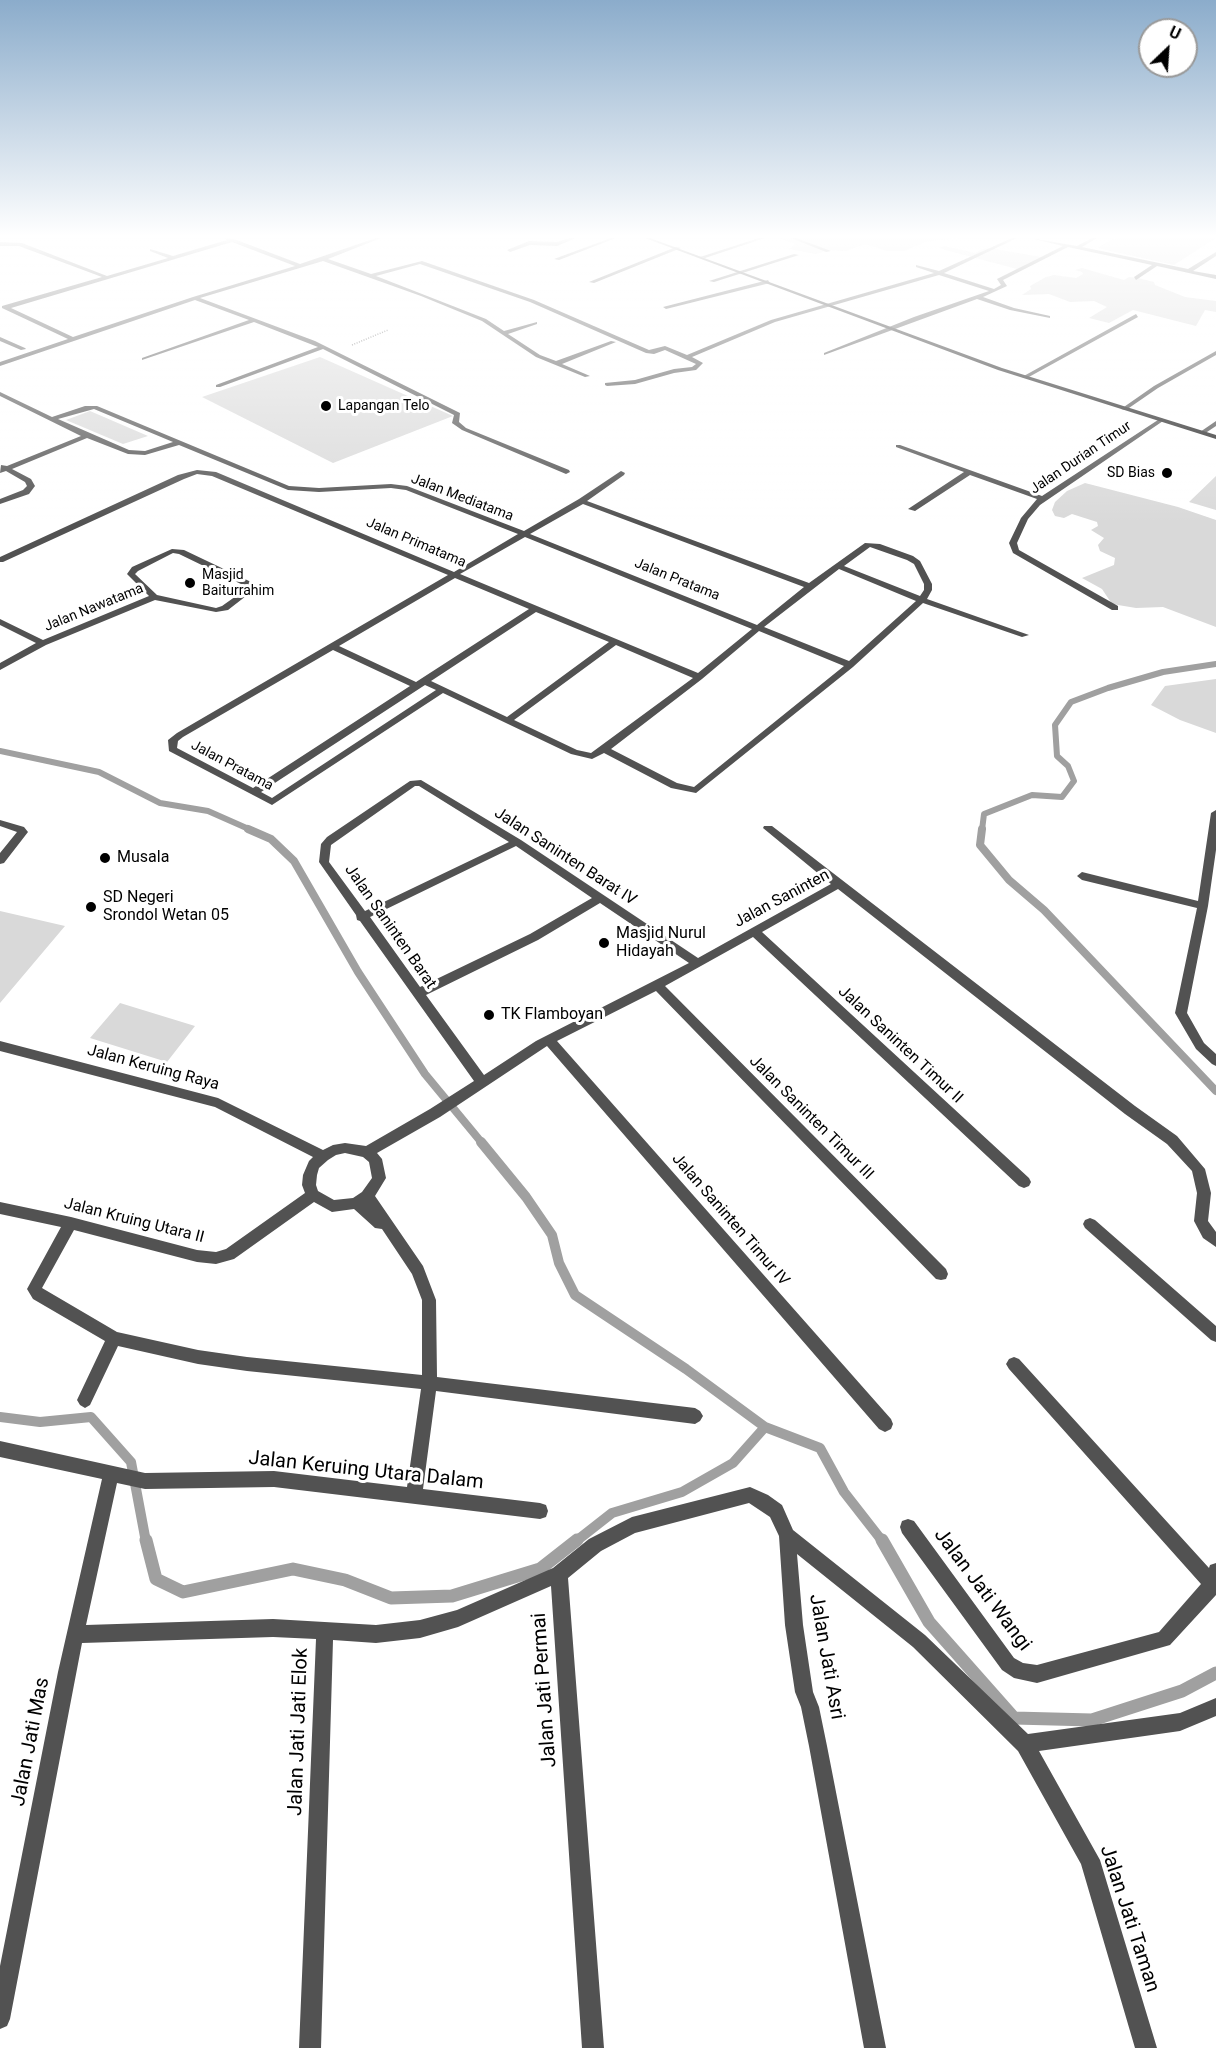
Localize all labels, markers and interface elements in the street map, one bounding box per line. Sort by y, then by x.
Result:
north arrow [1138,18,1198,78]
text: U [1166,22,1184,44]
place label: Lapangan Telo [338,398,430,414]
marker: Lapangan Telo [319,399,333,413]
street label: Jalan Durian Timur [1027,418,1135,498]
place label: SD Bias [1107,465,1155,481]
marker: SD Bias [1160,466,1174,480]
street label: Jalan Mediatama [408,471,516,525]
street label: Jalan Primatama [364,514,468,572]
street label: Jalan Pratama [632,555,722,605]
place label: Masjid Baiturrahim [202,567,274,600]
marker: Masjid Baiturrahim [183,576,197,590]
street label: Jalan Nawatama [42,580,146,636]
street label: Jalan Pratama [188,737,276,795]
street label: Jalan Saninten Barat IV [490,804,640,910]
place label: Musala [117,848,169,868]
marker: Musala [98,851,112,865]
street label: Jalan Saninten Barat [340,861,440,993]
street label: Jalan Saninten [731,866,833,932]
place label: SD Negeri Srondol Wetan 05 [103,888,229,926]
marker: SD Negeri Srondol Wetan 05 [84,900,98,914]
place label: Masjid Nurul Hidayah [616,924,706,962]
marker: Masjid Nurul Hidayah [597,936,611,950]
street label: Jalan Saninten Timur II [834,982,966,1108]
place label: TK Flamboyan [501,1005,603,1025]
marker: TK Flamboyan [482,1008,496,1022]
street label: Jalan Keruing Raya [85,1041,221,1095]
street label: Jalan Saninten Timur III [745,1052,877,1184]
street label: Jalan Saninten Timur IV [667,1150,793,1290]
street label: Jalan Kruing Utara II [62,1194,206,1248]
street label: Jalan Keruing Utara Dalam [247,1447,485,1495]
street label: Jalan Jati Wangi [928,1524,1036,1656]
street label: Jalan Jati Asri [803,1592,849,1722]
street label: Jalan Jati Permai [528,1612,562,1768]
street label: Jalan Jati Jati Elok [284,1648,314,1816]
street label: Jalan Jati Mas [7,1676,55,1808]
street label: Jalan Jati Taman [1094,1842,1164,1996]

